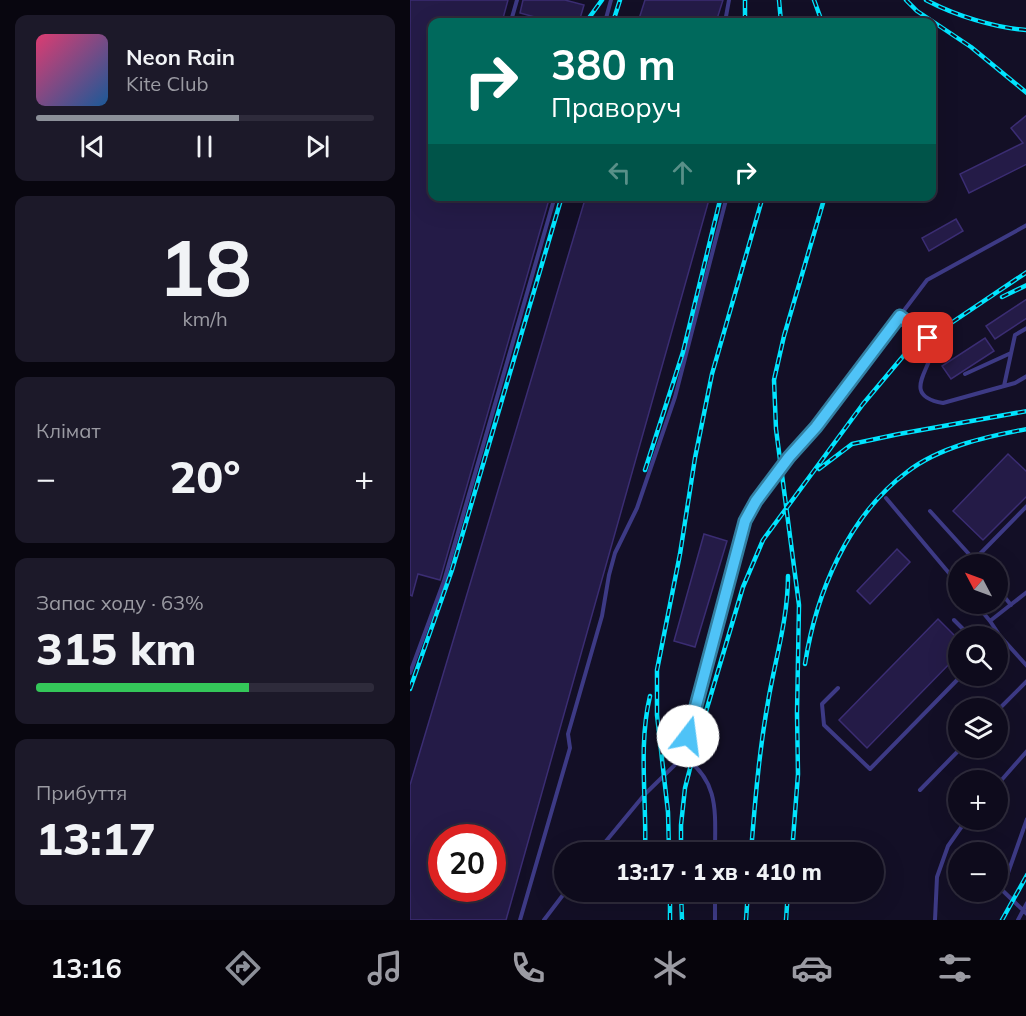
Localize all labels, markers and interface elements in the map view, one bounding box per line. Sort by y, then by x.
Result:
text: 380 m [551,38,676,91]
icon: right [452,42,530,120]
text: Neon Rain [126,43,235,71]
text: Kite Club [126,71,208,96]
text: Праворуч [551,90,681,124]
icon: previous [76,130,109,163]
icon: pause [188,130,221,163]
icon: next [301,130,334,163]
icon: left [603,156,636,189]
icon: ahead [666,156,699,189]
icon: right [729,156,762,189]
text: 18 [158,218,252,316]
text: km/h [182,306,228,331]
pin [902,312,953,363]
icon: arrive [911,321,944,354]
text: Клімат [36,418,101,443]
text: 20° [169,448,241,504]
text: − [36,457,56,498]
text: + [354,457,374,498]
north arrow [948,554,1008,614]
map controls [948,554,1008,902]
text: Запас ходу · 63% [36,590,204,615]
text: 315 km [36,620,197,676]
button: search [948,626,1008,686]
button: layers [948,698,1008,758]
position arrow [656,704,720,768]
button: + [948,770,1008,830]
text: Прибуття [36,780,127,805]
text: 13:17 [36,810,156,866]
speed limit sign: 20 [428,824,506,902]
button: − [948,842,1008,902]
text: 13:17 · 1 хв · 410 m [616,858,822,886]
icon: directions [222,947,264,989]
icon: music [364,947,406,989]
icon: phone [507,947,549,989]
icon: climate [649,947,691,989]
icon: car [791,947,833,989]
icon: filters [934,947,976,989]
text: 13:16 [50,951,122,985]

